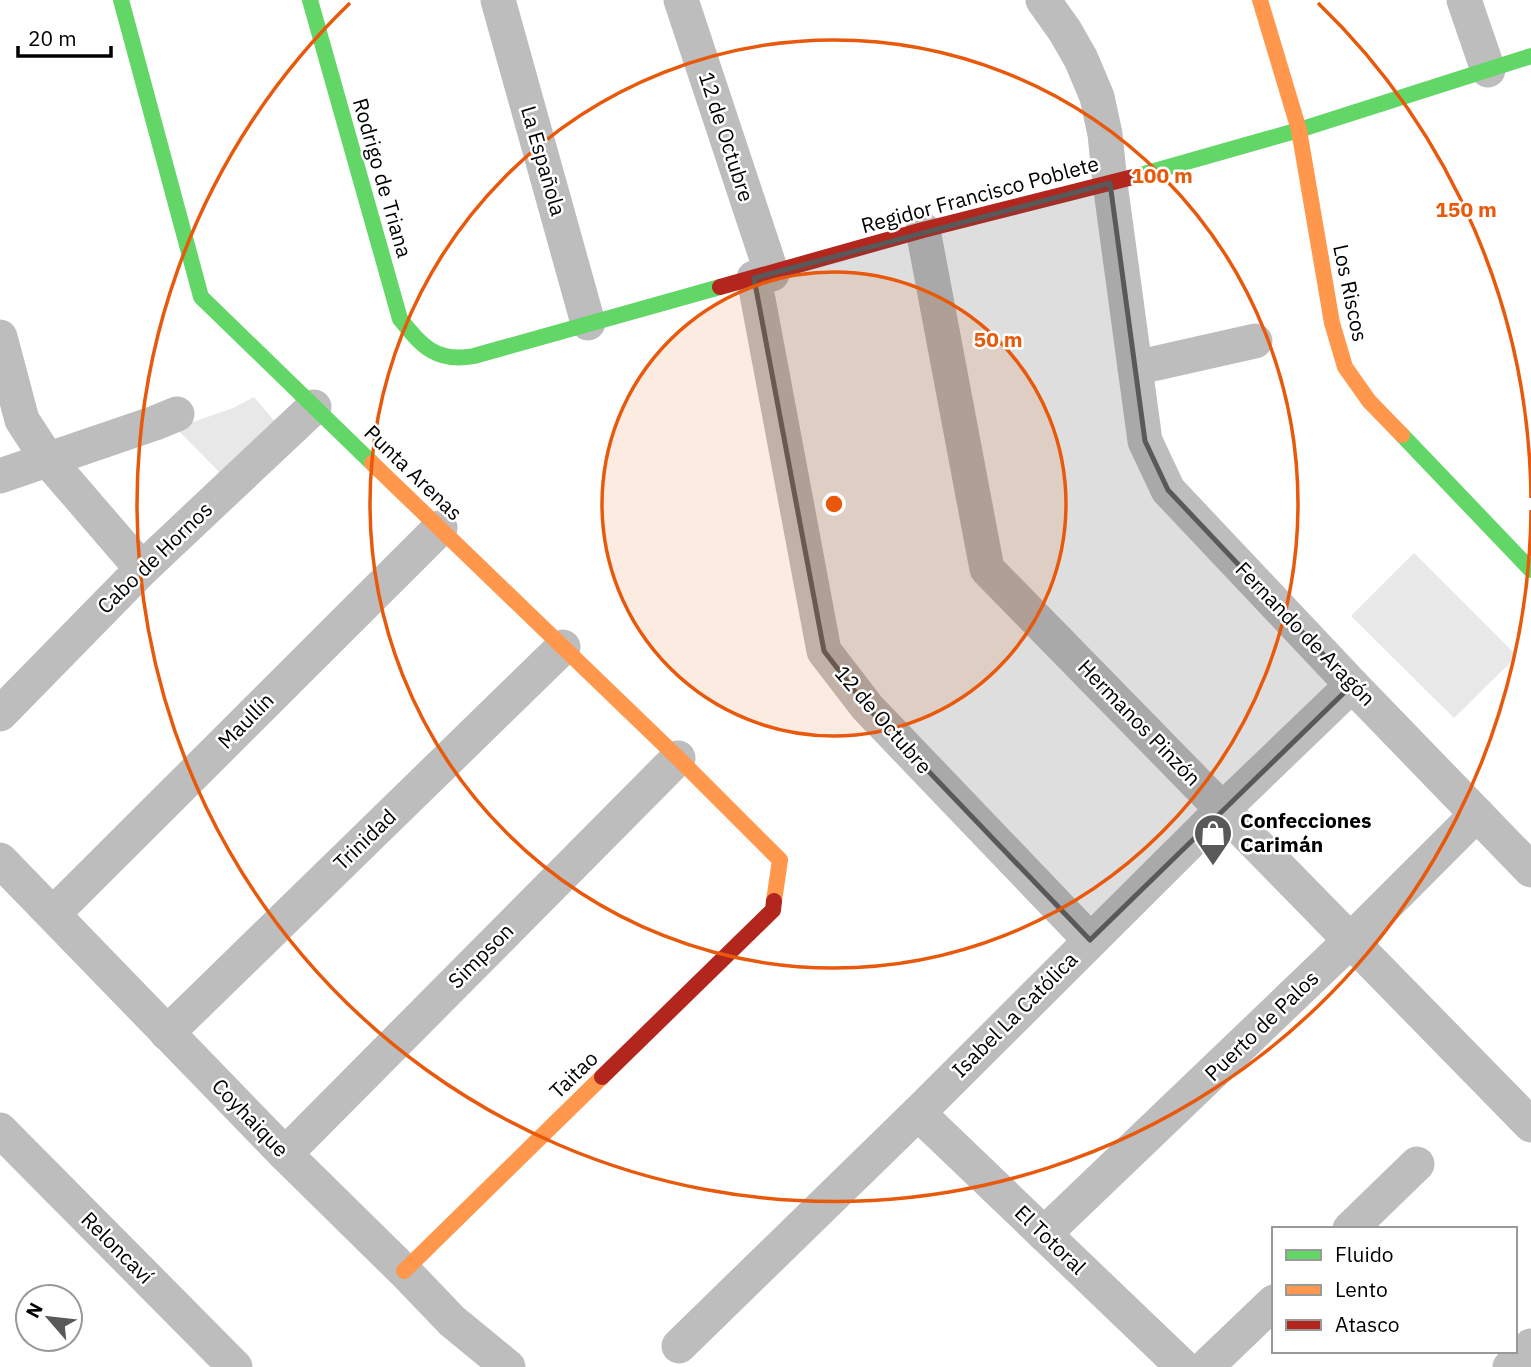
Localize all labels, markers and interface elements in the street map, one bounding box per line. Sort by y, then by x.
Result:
scale bar [18,14,110,58]
text: 20 m [28,24,77,52]
street label: 12 de Octubre [693,68,761,205]
street label: Rodrigo de Triana [347,95,419,261]
street label: La Española [515,102,573,219]
street label: Regidor Francisco Poblete [858,149,1102,239]
text: 100 m [1131,161,1193,189]
text: 150 m [1435,195,1497,223]
street label: Los Riscos [1327,242,1375,344]
text: 50 m [974,325,1022,353]
street label: Punta Arenas [359,418,469,526]
centre of rings [822,492,846,516]
street label: Cabo de Hornos [91,495,218,619]
street label: Fernando de Aragón [1230,555,1382,711]
street label: Hermanos Pinzón [1072,653,1207,792]
street label: 12 de Octubre [829,659,939,779]
street label: Maullín [211,686,279,754]
street label: Trinidad [327,803,402,876]
place label: Confecciones Carimán [1240,806,1372,858]
shop icon: Confecciones Carimán [1192,812,1234,867]
street label: Simpson [441,916,519,994]
street label: Isabel La Católica [945,945,1083,1083]
street label: Puerto de Palos [1198,964,1324,1087]
street label: Taitao [543,1044,604,1104]
street label: Coyhaique [206,1072,295,1163]
street label: El Totoral [1009,1198,1093,1280]
street label: Reloncaví [76,1205,160,1289]
legend [1272,1227,1517,1353]
text: Fluido [1335,1240,1394,1268]
text: Lento [1335,1275,1388,1303]
north arrow [14,1283,84,1353]
text: N [20,1298,48,1322]
text: Atasco [1335,1310,1399,1338]

